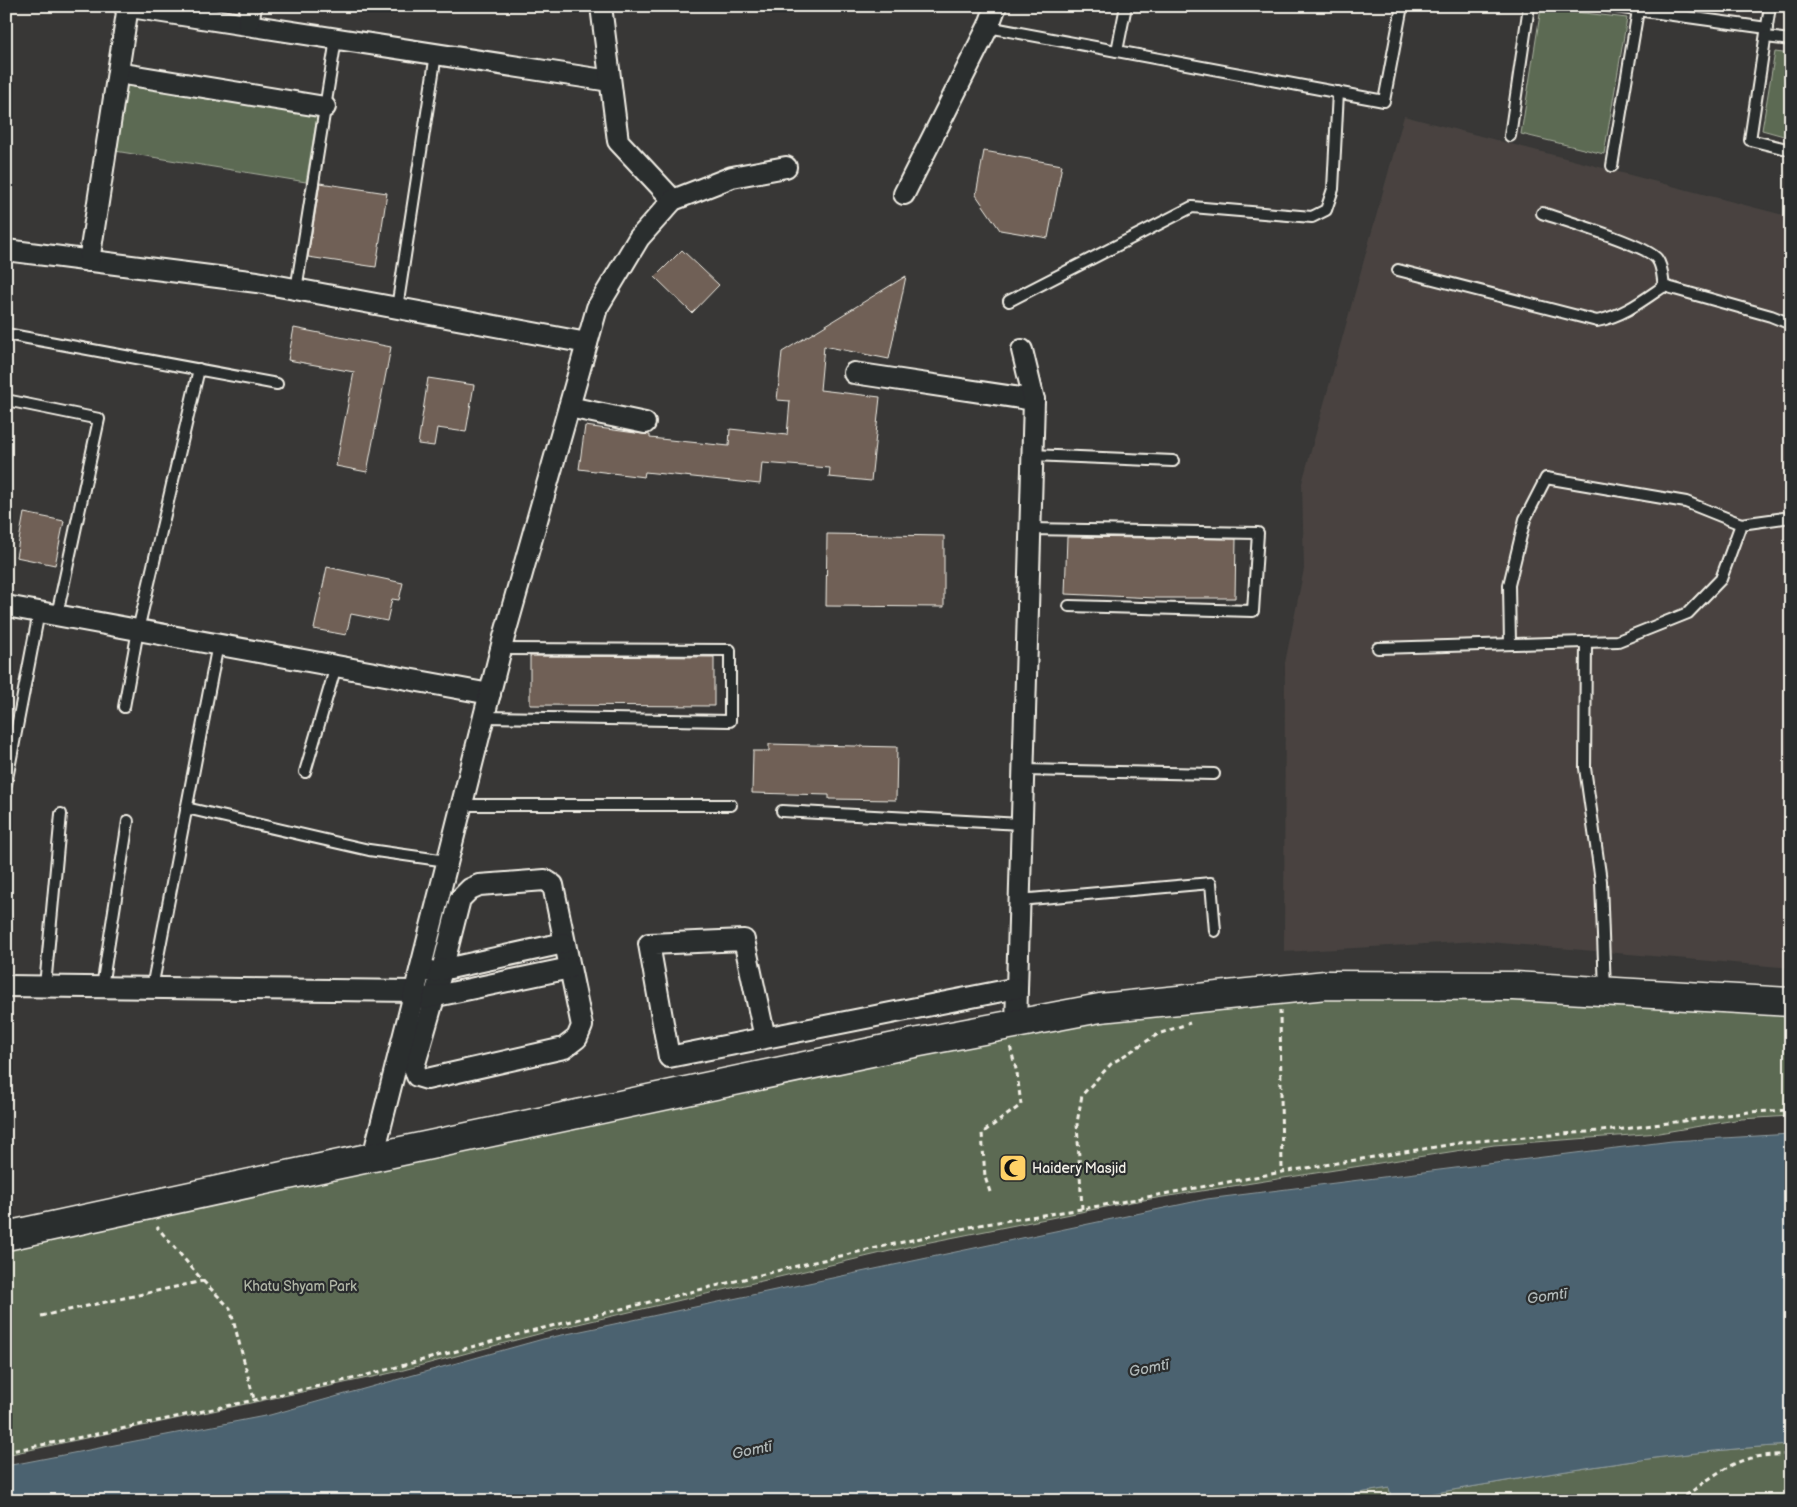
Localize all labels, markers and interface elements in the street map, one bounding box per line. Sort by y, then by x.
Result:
mosque icon: Haidery Masjid [998,1153,1028,1183]
place label: Haidery Masjid [1032,1160,1126,1177]
park label: Khatu Shyam Park [243,1278,357,1295]
water label: Gomtī [1526,1284,1570,1309]
water label: Gomtī [1127,1355,1172,1382]
water label: Gomtī [730,1437,775,1464]

